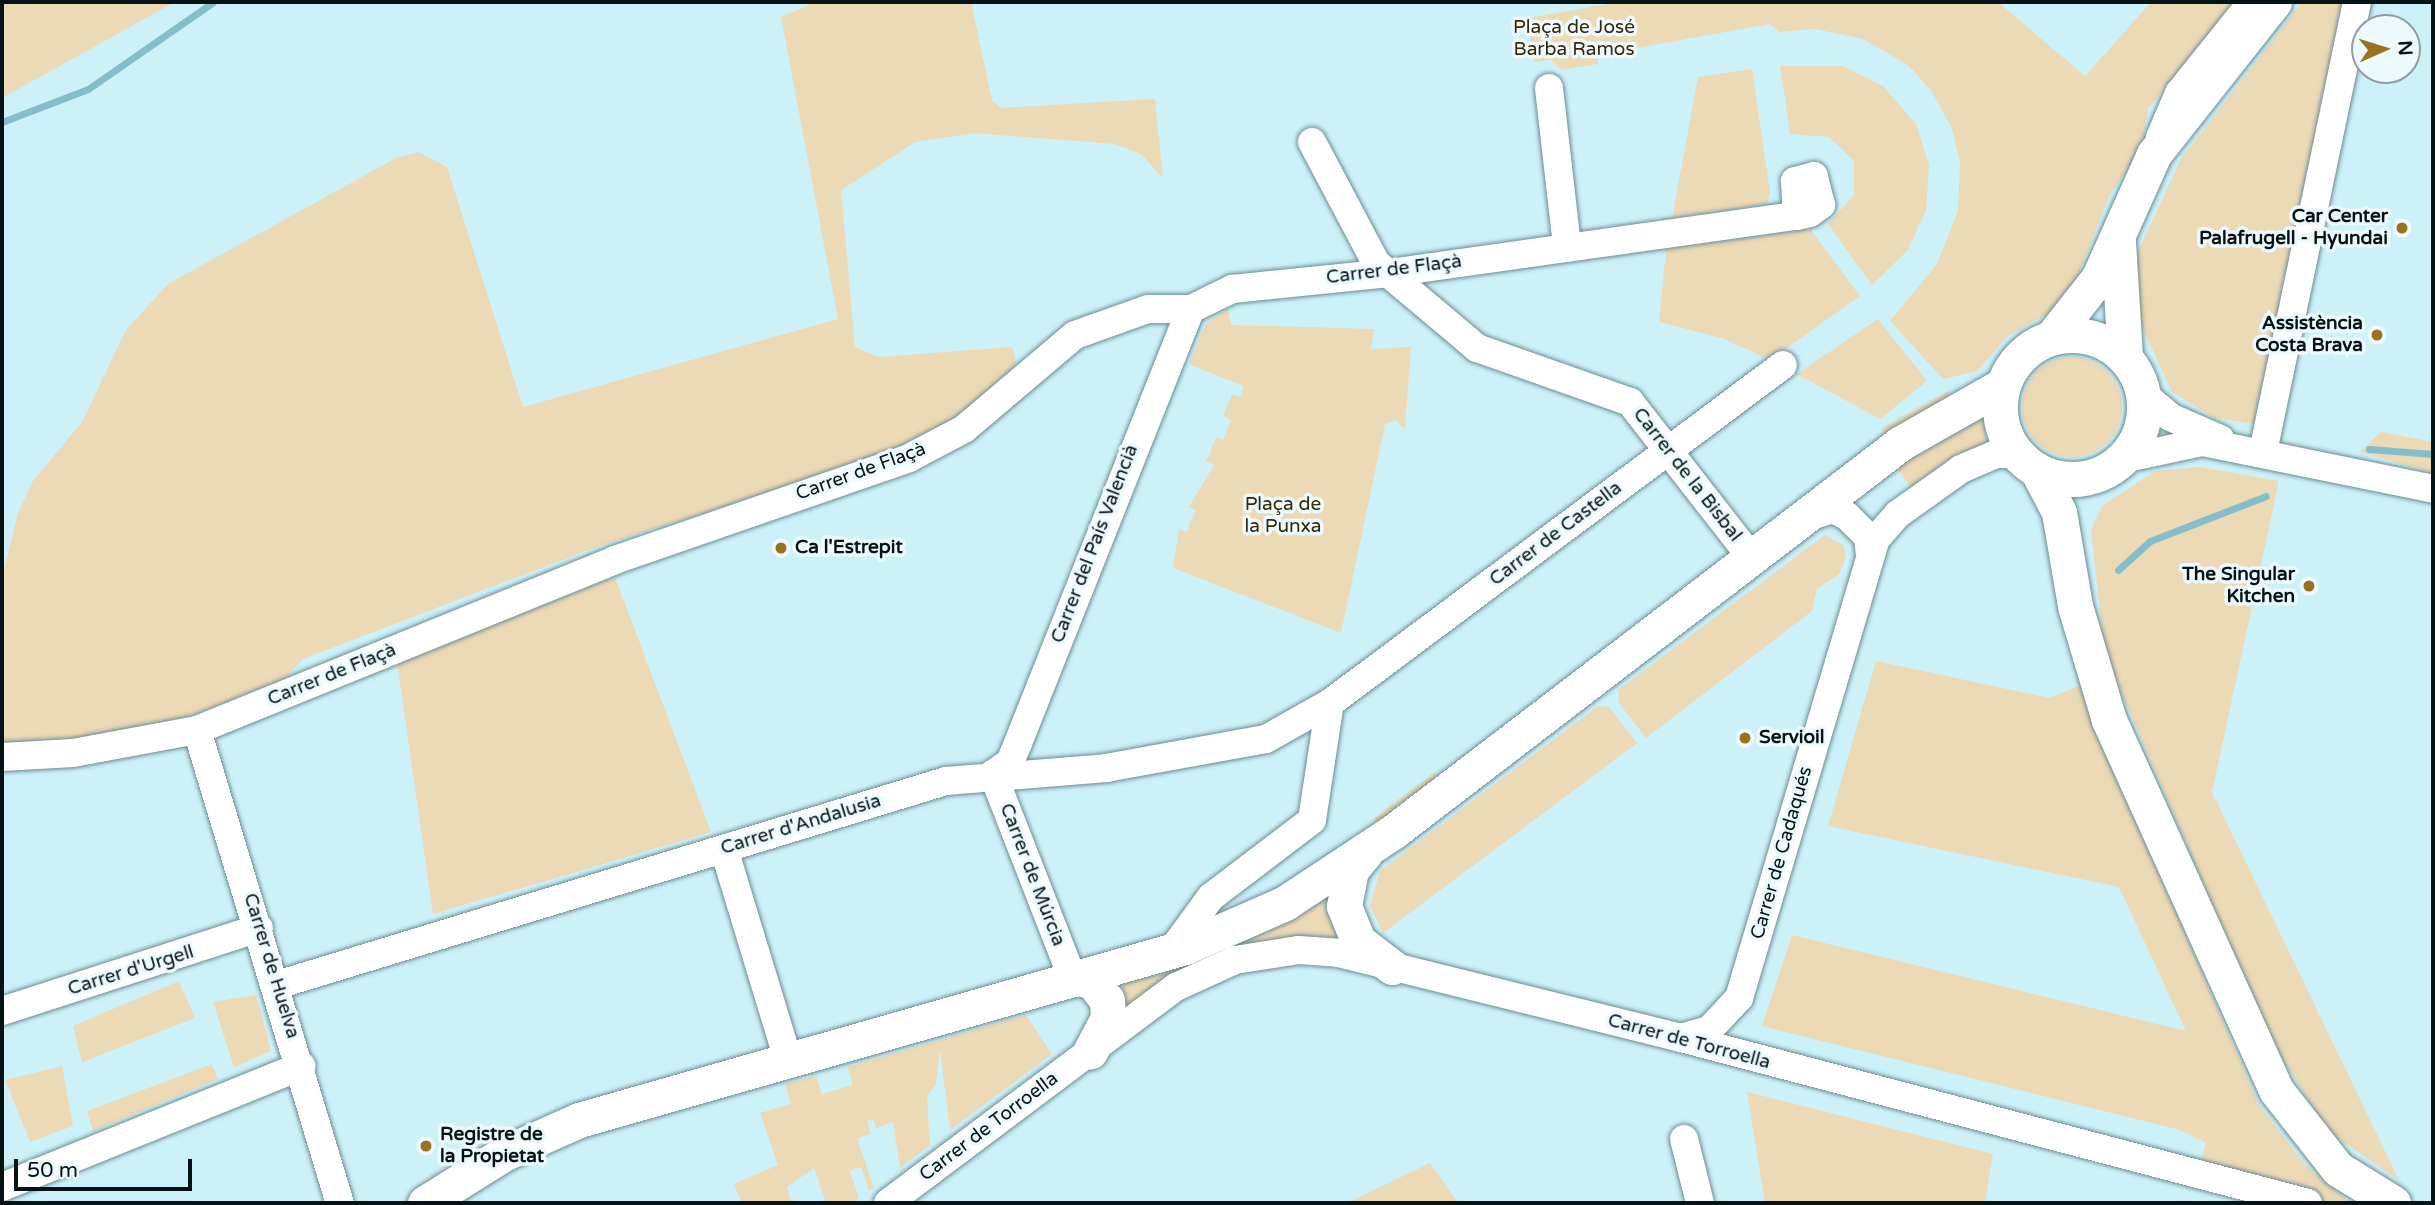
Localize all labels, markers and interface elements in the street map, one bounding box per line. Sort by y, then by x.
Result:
north arrow [2351,14,2421,84]
park label: Plaça de José Barba Ramos [1513,17,1635,61]
text: N [2394,40,2416,56]
place label: Car Center Palafrugell - Hyundai [2199,206,2388,250]
marker: Car Center Palafrugell - Hyundai [2394,220,2410,236]
street label: Carrer de Flaçà [1325,250,1463,290]
place label: Assistència Costa Brava [2255,313,2363,357]
marker: Assistència Costa Brava [2369,327,2385,343]
street label: Carrer de la Bisbal [1628,404,1746,546]
street label: Carrer de Flaçà [793,438,929,506]
street label: Carrer del País Valencià [1047,442,1143,646]
street label: Carrer de Castella [1485,477,1627,591]
park label: Plaça de la Punxa [1244,494,1322,538]
place label: Ca l'Estrepit [795,537,903,559]
marker: Ca l'Estrepit [773,540,789,556]
place label: The Singular Kitchen [2182,564,2295,608]
marker: The Singular Kitchen [2301,578,2317,594]
street label: Carrer de Flaçà [264,639,400,711]
place label: Servioil [1759,727,1825,749]
marker: Servioil [1737,730,1753,746]
street label: Carrer de Cadaqués [1746,764,1818,942]
street label: Carrer d'Andalusia [718,790,884,860]
street label: Carrer de Múrcia [994,800,1070,950]
street label: Carrer de Huelva [238,891,304,1041]
street label: Carrer d'Urgell [65,941,197,1001]
street label: Carrer de Torroella [1605,1009,1773,1075]
street label: Carrer de Torroella [915,1068,1063,1186]
place label: Registre de la Propietat [440,1124,544,1168]
marker: Registre de la Propietat [418,1138,434,1154]
scale bar [18,1146,196,1190]
text: 50 m [27,1158,78,1183]

